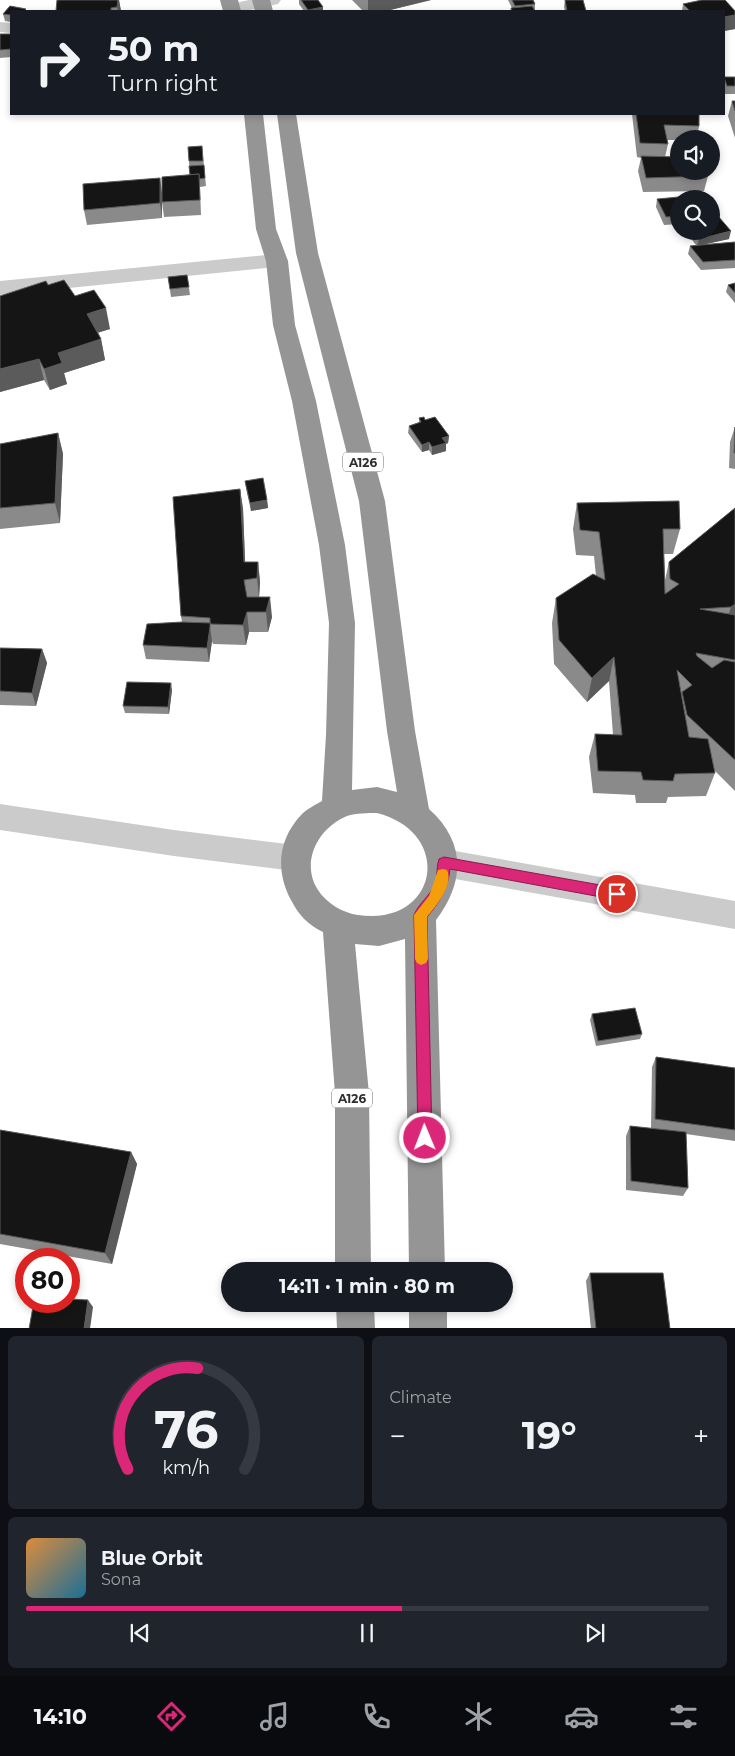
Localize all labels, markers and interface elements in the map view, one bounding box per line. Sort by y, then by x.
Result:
text: 50 m [108,27,199,70]
icon: right [25,30,90,95]
text: Turn right [108,70,218,97]
map controls [670,130,720,240]
button: sound [670,130,720,180]
button: search [670,190,720,240]
road number: A126 [343,452,383,472]
pin [596,873,638,915]
icon: arrive [603,880,631,908]
road number: A126 [332,1088,372,1108]
position arrow [398,1111,450,1163]
speed limit sign: 80 [15,1248,80,1313]
text: 14:11 · 1 min · 80 m [279,1275,455,1298]
text: Climate [390,1388,452,1407]
text: 76 [154,1398,218,1461]
text: 19° [522,1412,577,1459]
text: − [390,1419,406,1453]
text: + [693,1419,709,1453]
text: km/h [162,1457,210,1478]
text: Blue Orbit [101,1547,203,1570]
text: Sona [101,1570,141,1589]
icon: previous [126,1619,154,1647]
icon: pause [353,1619,381,1647]
icon: next [581,1619,609,1647]
icon: directions [154,1699,189,1734]
icon: music [257,1699,292,1734]
icon: phone [359,1699,394,1734]
icon: climate [461,1699,496,1734]
icon: car [564,1699,599,1734]
icon: filters [666,1699,701,1734]
text: 14:10 [34,1703,87,1730]

